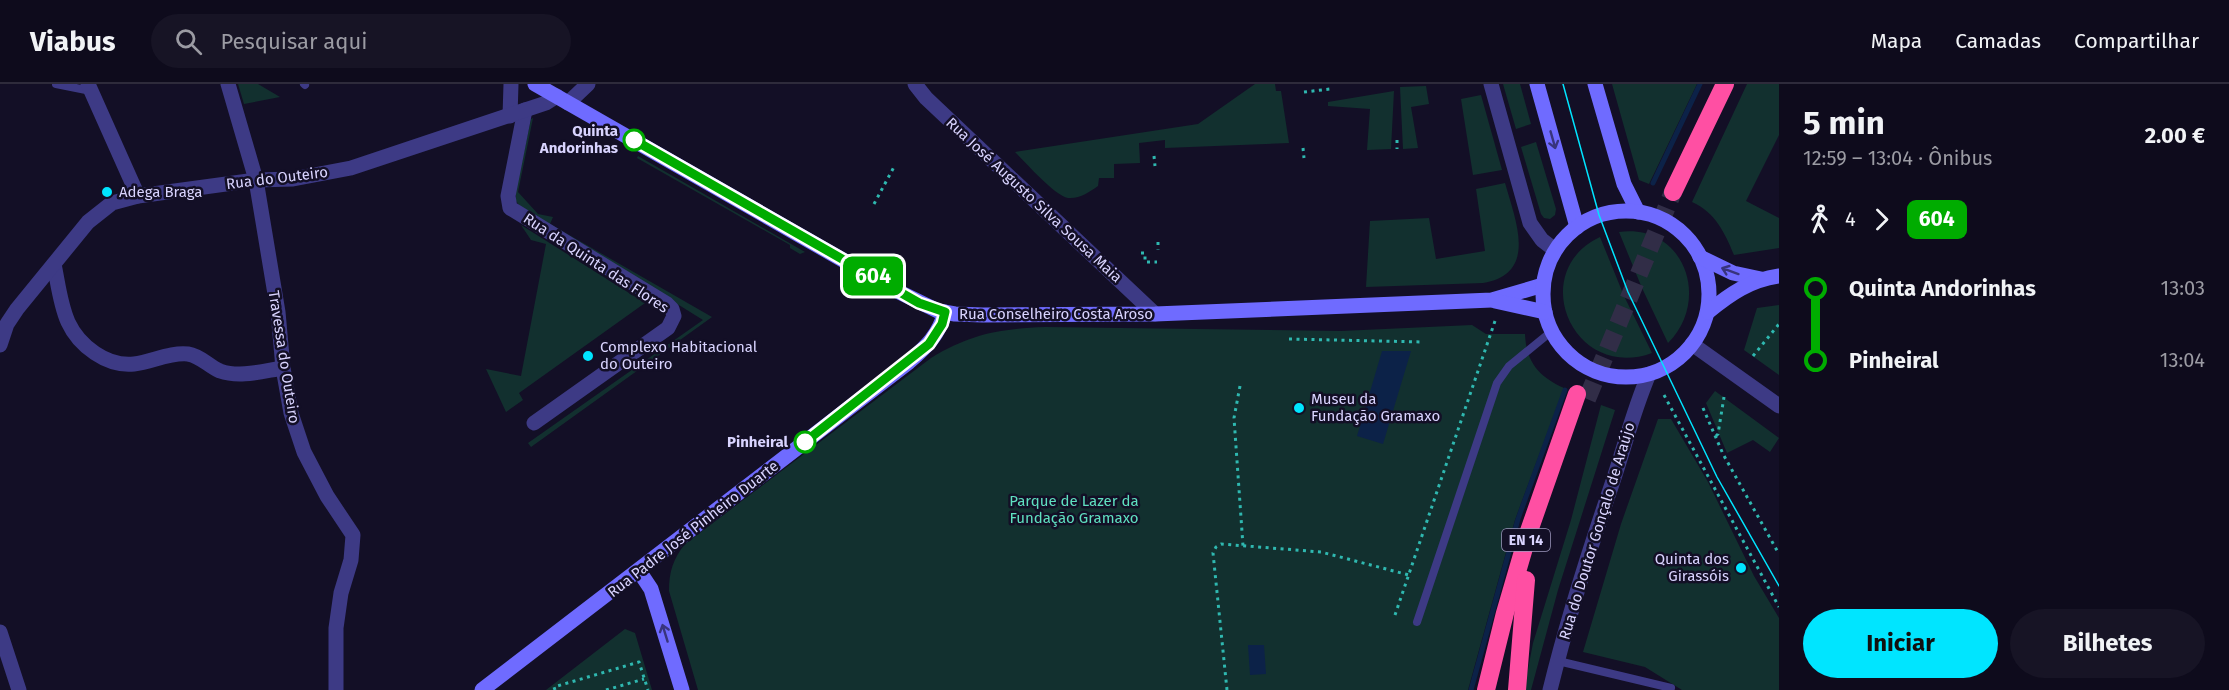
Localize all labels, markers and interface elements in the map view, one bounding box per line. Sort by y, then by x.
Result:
search box [151,14,571,68]
text: Viabus [30,25,115,58]
icon: search [172,25,205,58]
text: Pesquisar aqui [220,28,368,55]
text: Mapa [1871,28,1922,54]
text: Camadas [1955,28,2041,54]
text: Compartilhar [2074,28,2199,54]
text: 5 min [1803,103,1885,143]
street label: Rua José Augusto Silva Sousa Maia [942,114,1126,286]
place label: Quinta Andorinhas [539,122,618,157]
text: 2.00 € [2145,122,2205,149]
marker: Quinta Andorinhas [623,129,645,151]
one-way arrow [1547,130,1559,149]
text: 12:59 – 13:04 · Ônibus [1803,146,1992,170]
street label: Rua do Outeiro [225,163,329,193]
place label: Adega Braga [119,183,202,201]
marker: Adega Braga [100,185,114,199]
icon: walk [1803,203,1836,236]
icon: forward [1865,203,1898,236]
text: 604 [1919,206,1955,232]
text: 4 [1845,207,1856,231]
street label: Rua da Quinta das Flores [520,209,672,317]
line badge: 604 [838,256,908,296]
text: 604 [855,263,891,289]
one-way arrow [1721,264,1739,275]
text: Quinta Andorinhas [1849,275,2036,302]
text: 13:03 [2161,276,2205,300]
street label: Travessa do Outeiro [265,289,303,425]
street label: Rua Conselheiro Costa Aroso [959,305,1153,323]
place label: Complexo Habitacional do Outeiro [600,338,758,373]
text: Pinheiral [1849,347,1939,374]
text: 13:04 [2160,348,2205,372]
marker: Complexo Habitacional do Outeiro [581,349,595,363]
place label: Museu da Fundação Gramaxo [1311,390,1440,425]
marker: Museu da Fundação Gramaxo [1292,401,1306,415]
street label: Rua do Doutor Gonçalo de Araújo [1555,420,1639,642]
marker: Pinheiral [794,431,816,453]
place label: Pinheiral [727,433,789,451]
street label: Rua Padre José Pinheiro Duarte [604,457,782,601]
park label: Parque de Lazer da Fundação Gramaxo [1009,492,1139,527]
road number: EN 14 [1502,529,1550,551]
place label: Quinta dos Girassóis [1655,550,1729,585]
marker: Quinta dos Girassóis [1734,561,1748,575]
button: Iniciar [1803,609,1998,678]
button: Bilhetes [2010,609,2205,678]
one-way arrow [659,624,670,643]

